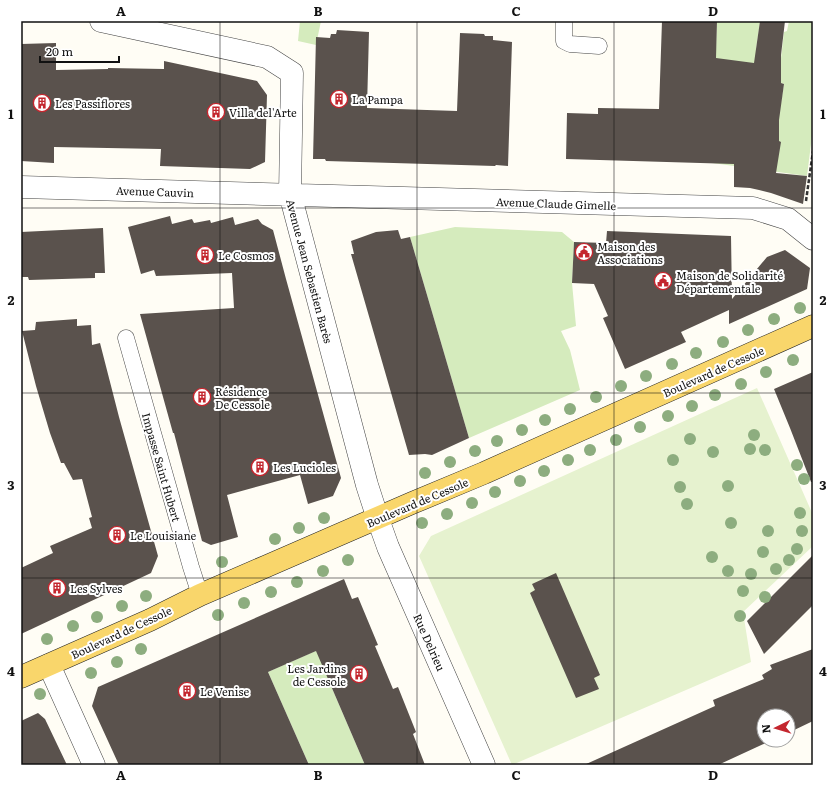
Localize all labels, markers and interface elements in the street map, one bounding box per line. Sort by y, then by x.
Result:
text: A [116,1,126,20]
text: B [314,1,323,20]
text: C [511,1,521,20]
text: D [708,1,718,20]
scale bar [40,38,119,64]
text: 20 m [46,42,73,60]
building icon: La Pampa [329,89,349,109]
place label: La Pampa [352,91,403,107]
building icon: Les Passiflores [32,93,52,113]
place label: Les Passiflores [55,95,130,111]
building icon: Villa del'Arte [206,102,226,122]
text: 1 [8,104,14,123]
place label: Villa del'Arte [229,104,297,120]
text: 1 [820,104,826,123]
street label: Avenue Cauvin [116,182,194,200]
street label: Avenue Claude Gimelle [496,193,617,213]
street label: Avenue Jean Sebastien Barès [283,197,337,345]
place label: Maison des Associations [597,238,663,267]
public building icon: Maison des Associations [574,242,594,262]
building icon: Le Cosmos [195,245,215,265]
place label: Le Cosmos [218,247,274,263]
place label: Maison de Solidarité Départementale [676,267,783,296]
public building icon: Maison de Solidarité Départementale [653,271,673,291]
text: 2 [8,290,15,309]
text: 2 [820,290,827,309]
street label: Boulevard de Cessole [660,341,766,401]
place label: Résidence De Cessole [215,383,270,412]
building icon: Résidence De Cessole [192,387,212,407]
street label: Impasse Saint Hubert [139,411,185,524]
building icon: Les Lucioles [250,457,270,477]
place label: Les Lucioles [273,459,336,475]
street label: Boulevard de Cessole [364,473,471,531]
text: 3 [7,475,15,494]
text: 3 [819,475,827,494]
building icon: Le Louisiane [107,525,127,545]
place label: Le Louisiane [130,527,197,543]
building icon: Les Sylves [47,578,67,598]
place label: Les Sylves [70,580,122,596]
street label: Boulevard de Cessole [68,602,174,662]
street label: Rue Delrieu [410,611,450,673]
place label: Les Jardins de Cessole [287,660,346,689]
text: 4 [7,661,15,680]
text: 4 [819,661,827,680]
building icon: Les Jardins de Cessole [349,664,369,684]
building icon: Le Venise [177,681,197,701]
place label: Le Venise [200,683,249,699]
north arrow [756,708,796,748]
text: N [757,724,773,734]
text: A [116,765,126,784]
text: B [314,765,323,784]
text: C [511,765,521,784]
text: D [708,765,718,784]

